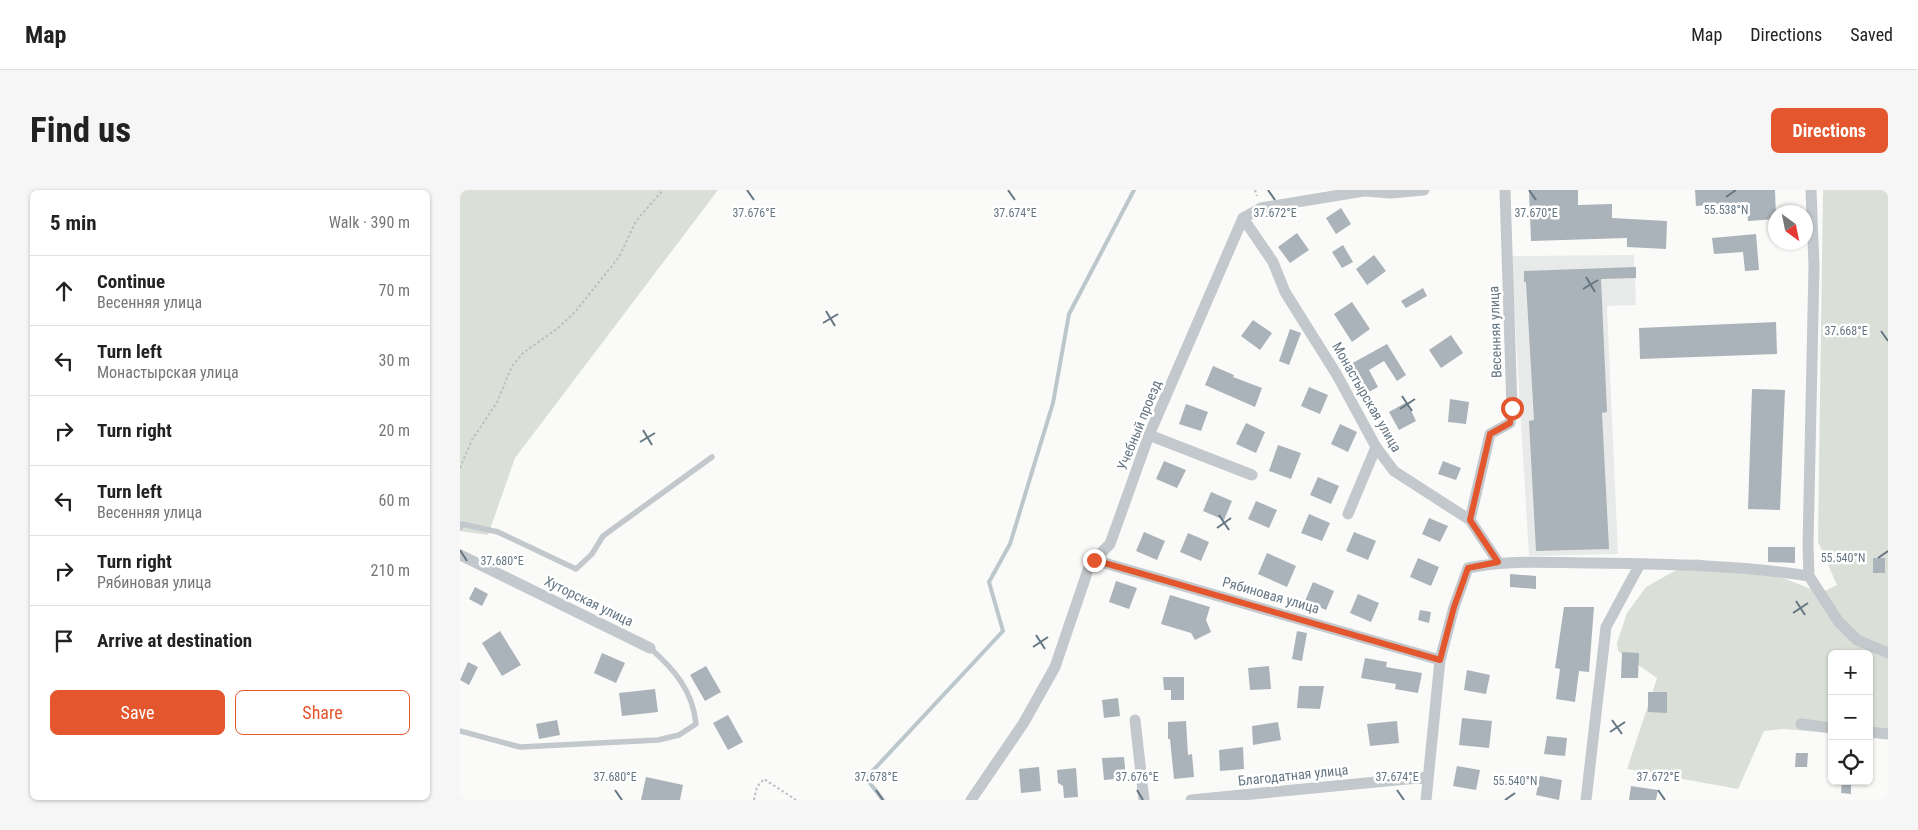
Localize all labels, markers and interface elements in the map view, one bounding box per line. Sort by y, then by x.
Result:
text: Map [25,21,66,49]
text: Map [1691,24,1722,45]
text: Directions [1750,24,1822,45]
text: Saved [1850,24,1893,45]
button: Directions [1771,108,1888,153]
text: Find us [30,110,131,151]
text: 55.538°N [1704,203,1748,217]
north arrow [1768,205,1813,250]
text: 37.676°E [732,206,776,220]
text: 37.674°E [993,206,1037,220]
text: 37.672°E [1253,206,1297,220]
text: 37.670°E [1514,206,1558,220]
text: 5 min [50,211,97,235]
text: Walk · 390 m [329,213,410,232]
text: Continue [97,270,165,293]
icon: ahead [50,277,78,305]
text: 70 m [378,281,410,300]
street label: Весенняя улица [1485,286,1505,378]
text: Весенняя улица [97,293,202,312]
text: 37.668°E [1824,324,1868,338]
street label: Монастырская улица [1329,339,1405,455]
text: Turn left [97,340,162,363]
icon: left [50,347,78,375]
text: 30 m [378,351,410,370]
text: Монастырская улица [97,363,239,382]
street label: Учебный проезд [1114,377,1165,472]
route start [1501,397,1524,420]
icon: right [50,417,78,445]
text: Turn right [97,419,172,442]
text: 20 m [378,421,410,440]
text: Turn left [97,480,162,503]
icon: left [50,487,78,515]
text: 60 m [378,491,410,510]
text: Весенняя улица [97,503,202,522]
route end [1083,549,1106,572]
text: Turn right [97,550,172,573]
text: 55.540°N [1821,551,1865,565]
text: 37.680°E [480,554,524,568]
icon: right [50,557,78,585]
text: 210 m [371,561,410,580]
text: Рябиновая улица [97,573,211,592]
street label: Хуторская улица [542,573,636,629]
street label: Рябиновая улица [1221,574,1321,616]
icon: arrive [50,627,78,655]
text: Arrive at destination [97,629,252,652]
map controls [1828,650,1873,785]
button: + [1828,650,1873,695]
button: Save [50,690,225,735]
button: Share [235,690,410,735]
button: − [1828,695,1873,740]
button: locate [1828,740,1873,785]
street label: Благодатная улица [1237,761,1349,789]
text: 37.680°E [593,770,637,784]
text: 37.678°E [854,770,898,784]
text: 37.676°E [1115,770,1159,784]
text: 37.674°E [1375,770,1419,784]
text: 37.672°E [1636,770,1680,784]
text: 55.540°N [1493,774,1537,788]

